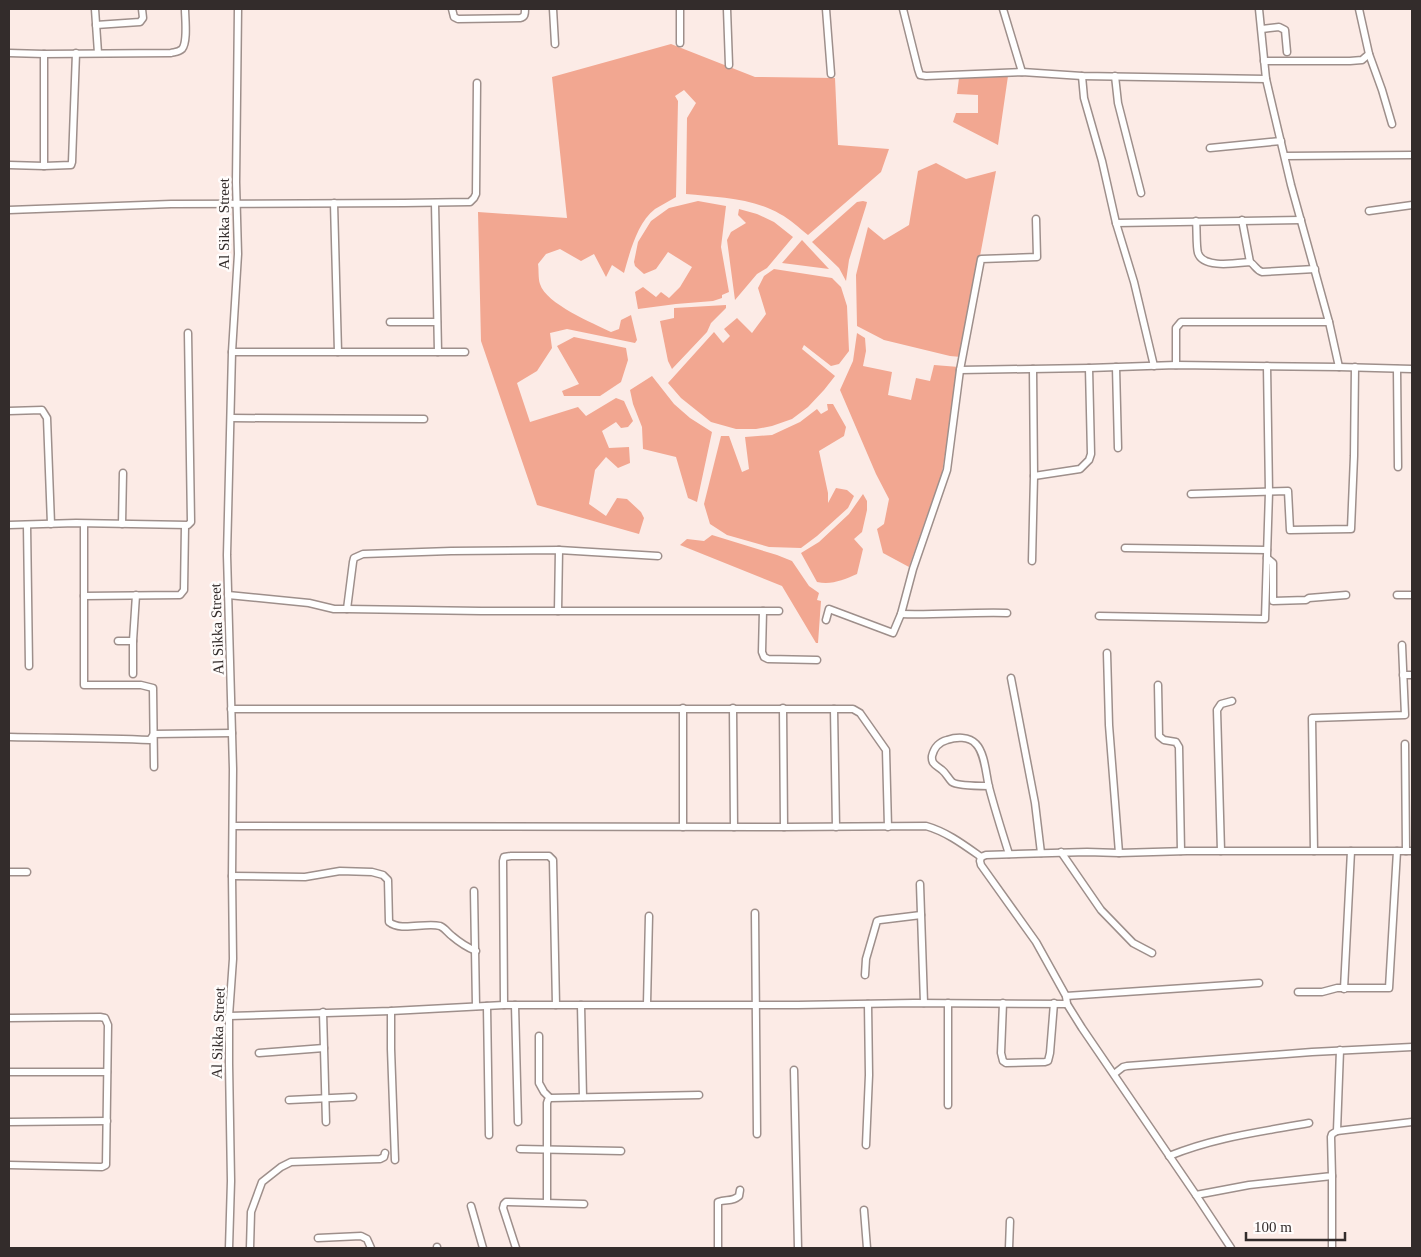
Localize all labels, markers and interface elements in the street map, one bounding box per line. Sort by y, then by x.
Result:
street label: Al Sikka Street [216,177,232,270]
street label: Al Sikka Street [207,582,227,675]
street label: Al Sikka Street [208,986,228,1079]
scale bar [1246,1210,1345,1242]
text: 100 m [1254,1219,1292,1235]

